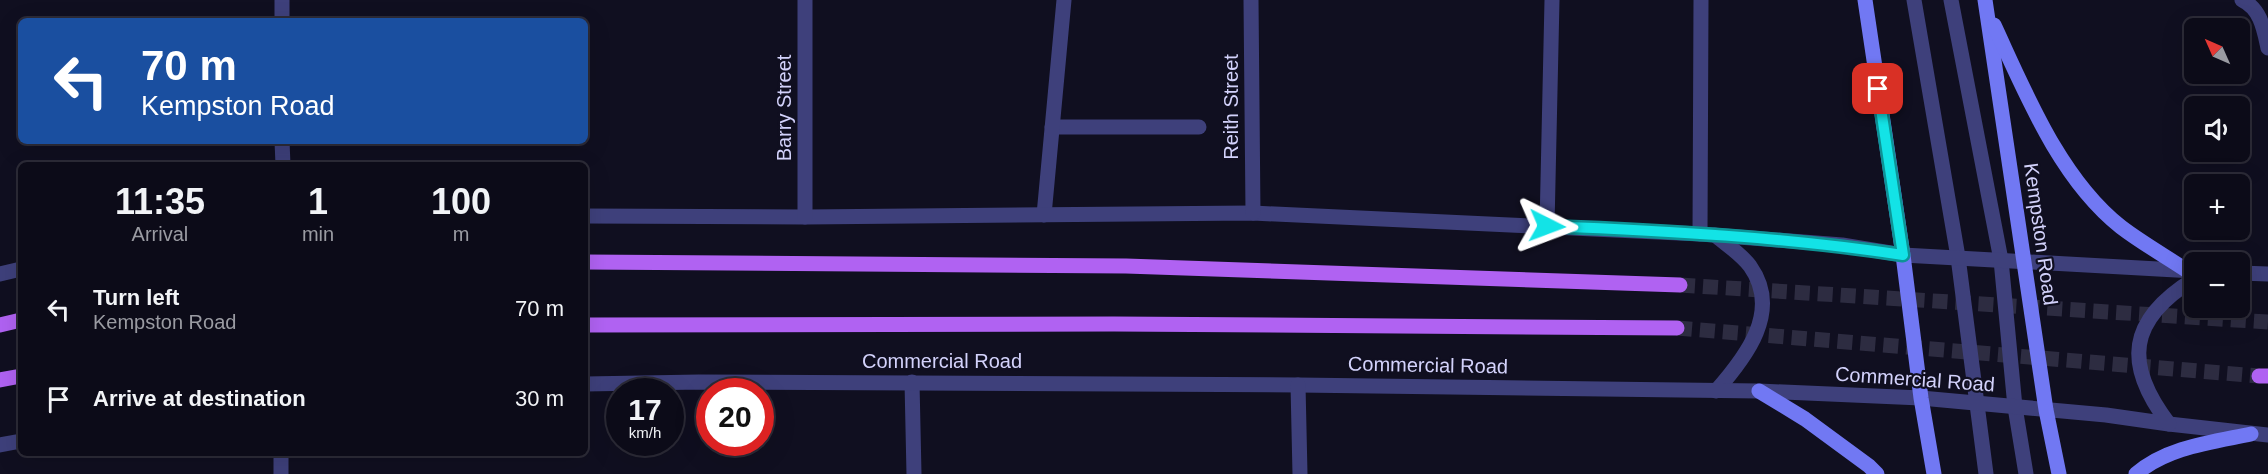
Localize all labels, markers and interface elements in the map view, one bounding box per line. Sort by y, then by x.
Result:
north arrow [2184,18,2250,84]
map controls [2184,18,2250,318]
icon: left [42,42,120,120]
text: 70 m [141,42,237,89]
street label: Barry Street [773,54,795,161]
street label: Reith Street [1220,54,1242,160]
pin [1852,63,1903,114]
icon: arrive [1861,72,1894,105]
text: Kempston Road [141,91,335,121]
button: sound [2184,96,2250,162]
street label: Kempston Road [2020,161,2062,307]
button: + [2184,174,2250,240]
text: 11:35 [115,181,205,222]
text: 1 [308,181,328,222]
text: 100 [431,181,491,222]
position arrow [1515,194,1579,258]
text: Arrival [132,223,188,245]
text: min [302,223,334,245]
text: m [453,223,469,245]
button: − [2184,252,2250,318]
text: Turn left [93,285,179,310]
icon: left [42,293,75,326]
text: 70 m [515,296,564,321]
text: Kempston Road [93,311,236,333]
street label: Commercial Road [862,350,1022,372]
street label: Commercial Road [1348,353,1508,377]
street label: Commercial Road [1834,362,1996,396]
speed limit sign: 20 [696,378,774,456]
icon: arrive [42,383,75,416]
text: Arrive at destination [93,386,306,411]
text: 30 m [515,386,564,411]
text: 17 [628,393,662,426]
text: km/h [629,424,661,441]

